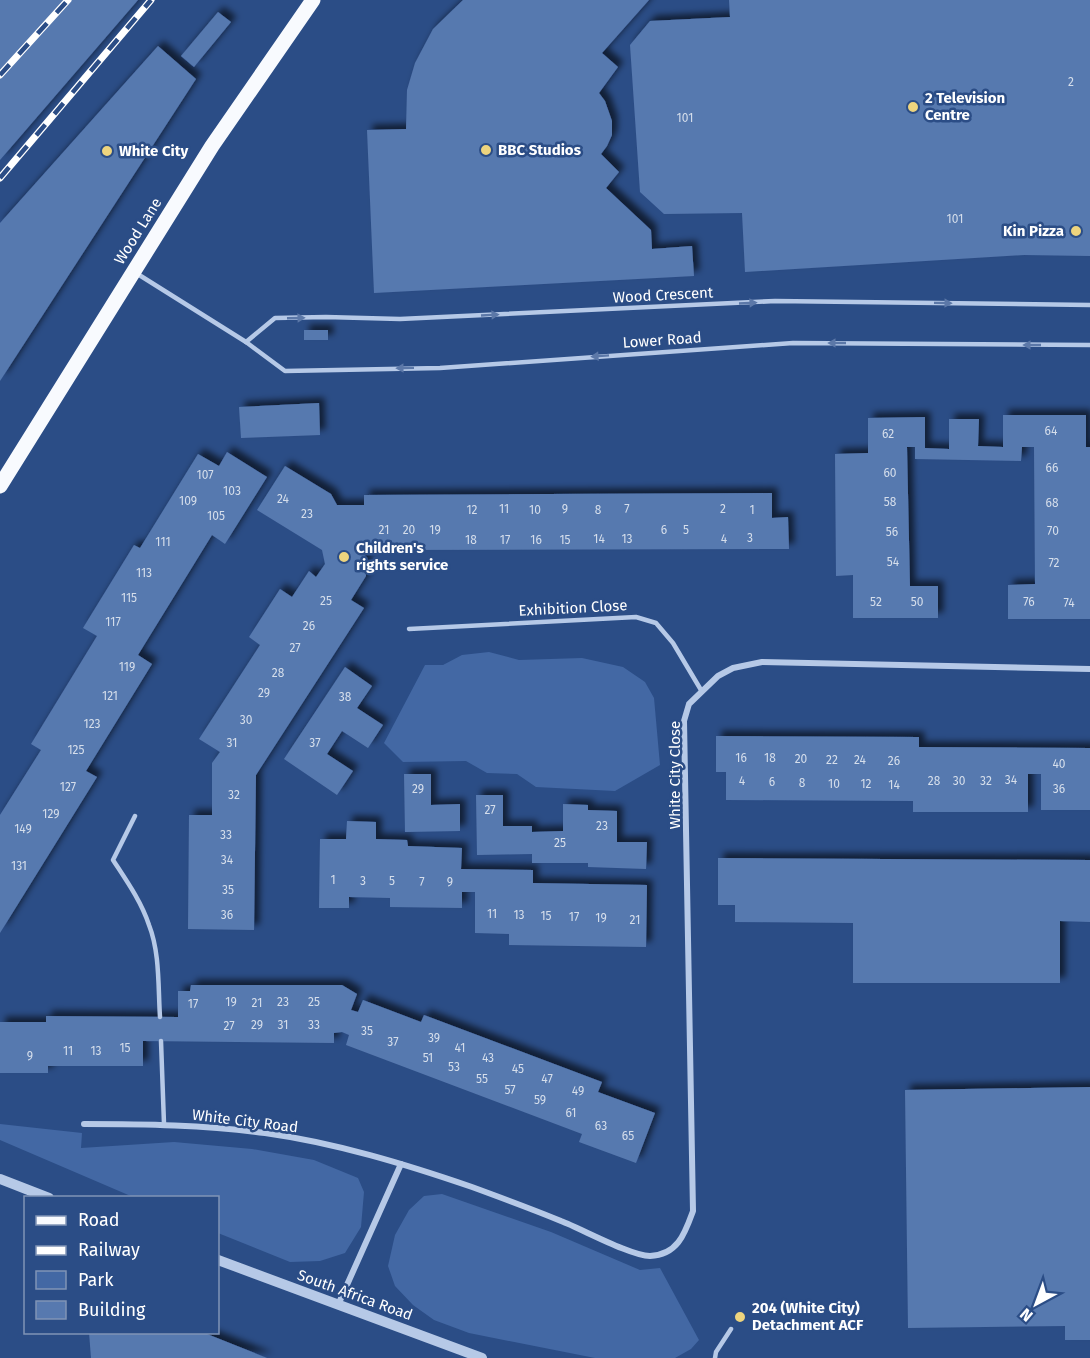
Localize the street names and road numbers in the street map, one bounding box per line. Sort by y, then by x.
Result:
street label: Wood Lane [110,194,166,268]
street label: Wood Crescent [612,283,714,307]
street label: Lower Road [622,328,702,352]
street label: Exhibition Close [518,596,628,620]
street label: White City Close [666,721,684,829]
street label: White City Road [191,1106,299,1136]
street label: South Africa Road [295,1266,415,1324]

